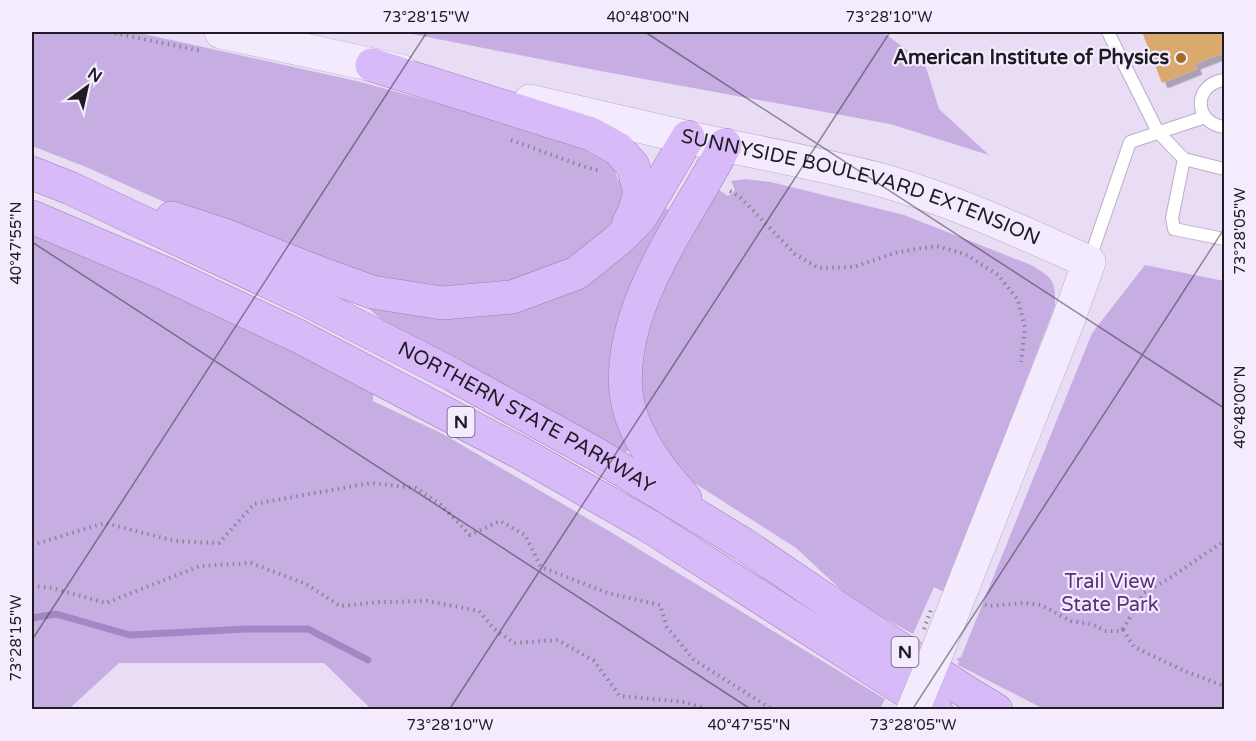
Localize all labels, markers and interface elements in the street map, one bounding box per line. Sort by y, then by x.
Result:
text: 73°28'15"W [383,8,469,26]
text: 40°48'00"N [606,8,690,26]
text: 73°28'10"W [846,8,932,26]
place label: American Institute of Physics [893,46,1169,70]
marker: American Institute of Physics [1174,51,1188,65]
north arrow [57,57,117,117]
text: N [84,63,105,87]
street label: SUNNYSIDE BOULEVARD EXTENSION [679,124,1044,251]
text: 73°28'05"W [1231,188,1249,274]
text: 40°47'55"N [7,201,25,285]
street label: NORTHERN STATE PARKWAY [393,338,659,500]
text: 40°48'00"N [1231,365,1249,449]
road number: N [448,407,474,437]
park label: Trail View State Park [1061,570,1159,617]
text: 73°28'15"W [7,595,25,681]
road number: N [892,637,918,667]
text: 73°28'10"W [407,716,493,734]
text: 40°47'55"N [707,716,791,734]
text: 73°28'05"W [870,716,956,734]

